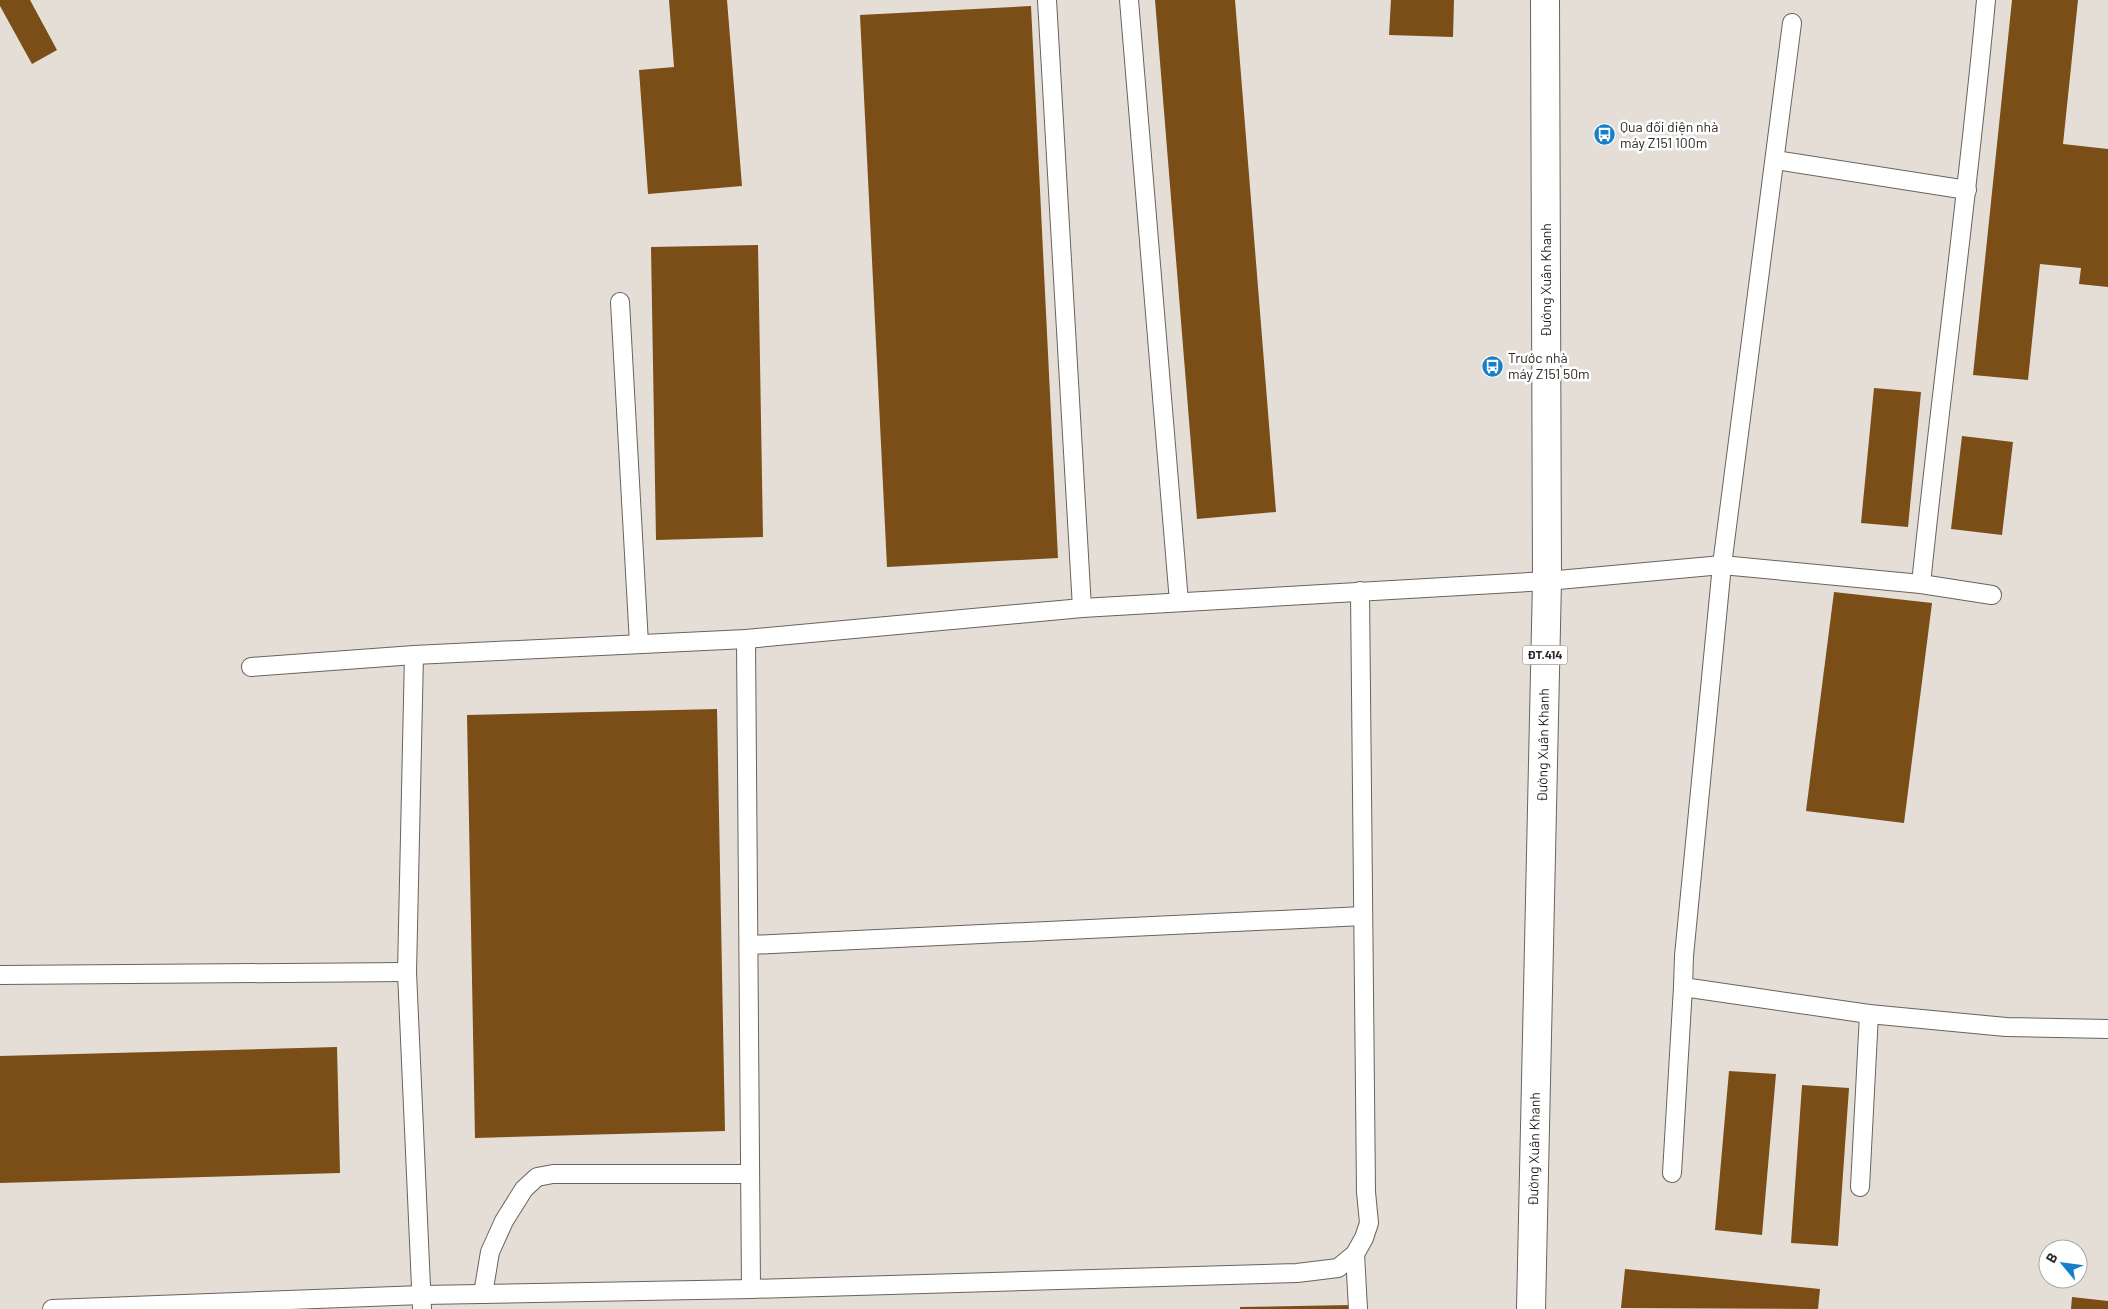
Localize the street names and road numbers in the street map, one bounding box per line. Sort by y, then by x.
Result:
street label: Đường Xuân Khanh [1537,223,1554,337]
road number: ĐT.414 [1522,646,1568,664]
street label: Đường Xuân Khanh [1533,688,1552,802]
street label: Đường Xuân Khanh [1524,1092,1543,1206]

